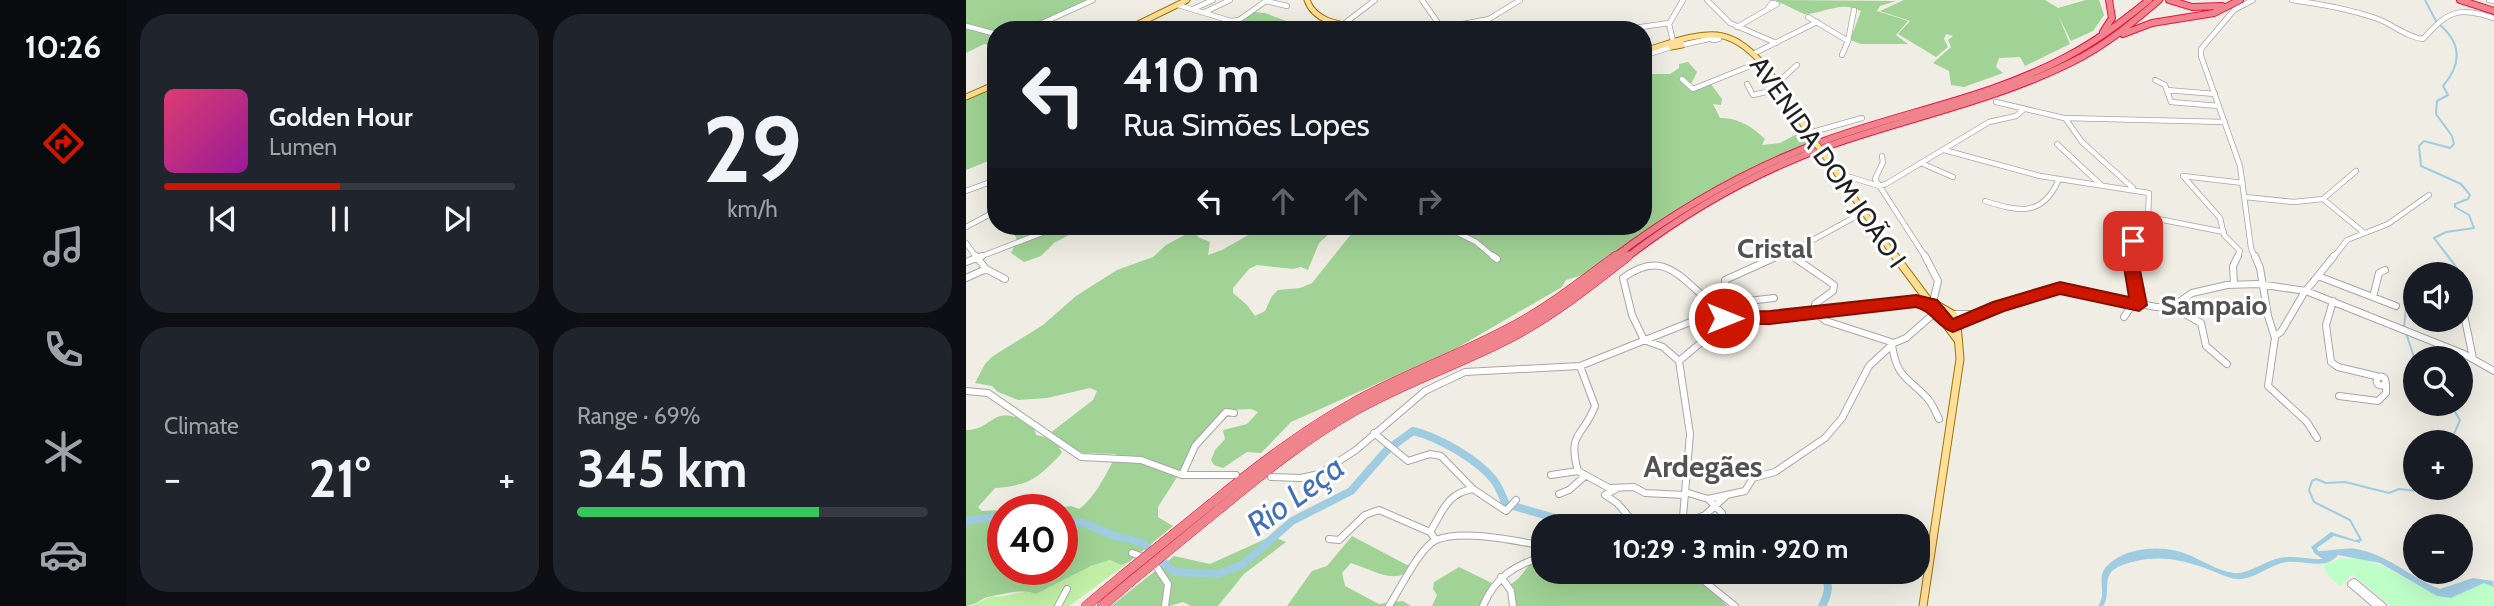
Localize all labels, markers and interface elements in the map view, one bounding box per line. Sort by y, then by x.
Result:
text: 10:26 [25,27,101,66]
text: 410 m [1123,45,1259,104]
icon: left [1008,49,1099,140]
street label: AVENIDA DOM JOÃO I [1743,50,1913,274]
text: 29 [703,94,802,205]
text: Golden Hour [269,101,412,133]
text: Rua Simões Lopes [1123,105,1370,144]
icon: directions [39,119,88,168]
text: Lumen [269,133,337,161]
icon: left [1191,182,1229,220]
icon: ahead [1264,182,1302,220]
icon: ahead [1337,182,1375,220]
icon: right [1410,182,1448,220]
text: km/h [727,195,778,223]
icon: previous [204,200,242,238]
icon: pause [321,200,359,238]
icon: next [438,200,476,238]
pin [2103,211,2163,271]
icon: music [39,222,88,271]
icon: arrive [2114,222,2152,260]
district label: Cristal [1737,231,1813,265]
map controls [2403,262,2473,584]
button: sound [2403,262,2473,332]
position arrow [1687,281,1761,355]
district label: Sampaio [2160,288,2268,322]
icon: phone [39,325,88,374]
button: search [2403,346,2473,416]
text: Range · 69% [577,402,701,430]
text: Climate [164,412,239,440]
icon: climate [39,427,88,476]
button: + [2403,430,2473,500]
text: 345 km [577,437,747,500]
water label: Rio Leça [1238,446,1352,544]
text: 21° [309,447,370,510]
district label: Ardegães [1643,448,1763,485]
text: − [164,455,181,502]
text: + [498,455,515,502]
speed limit sign: 40 [987,494,1078,585]
button: − [2403,514,2473,584]
icon: car [39,530,88,579]
text: 10:29 · 3 min · 920 m [1613,533,1848,565]

